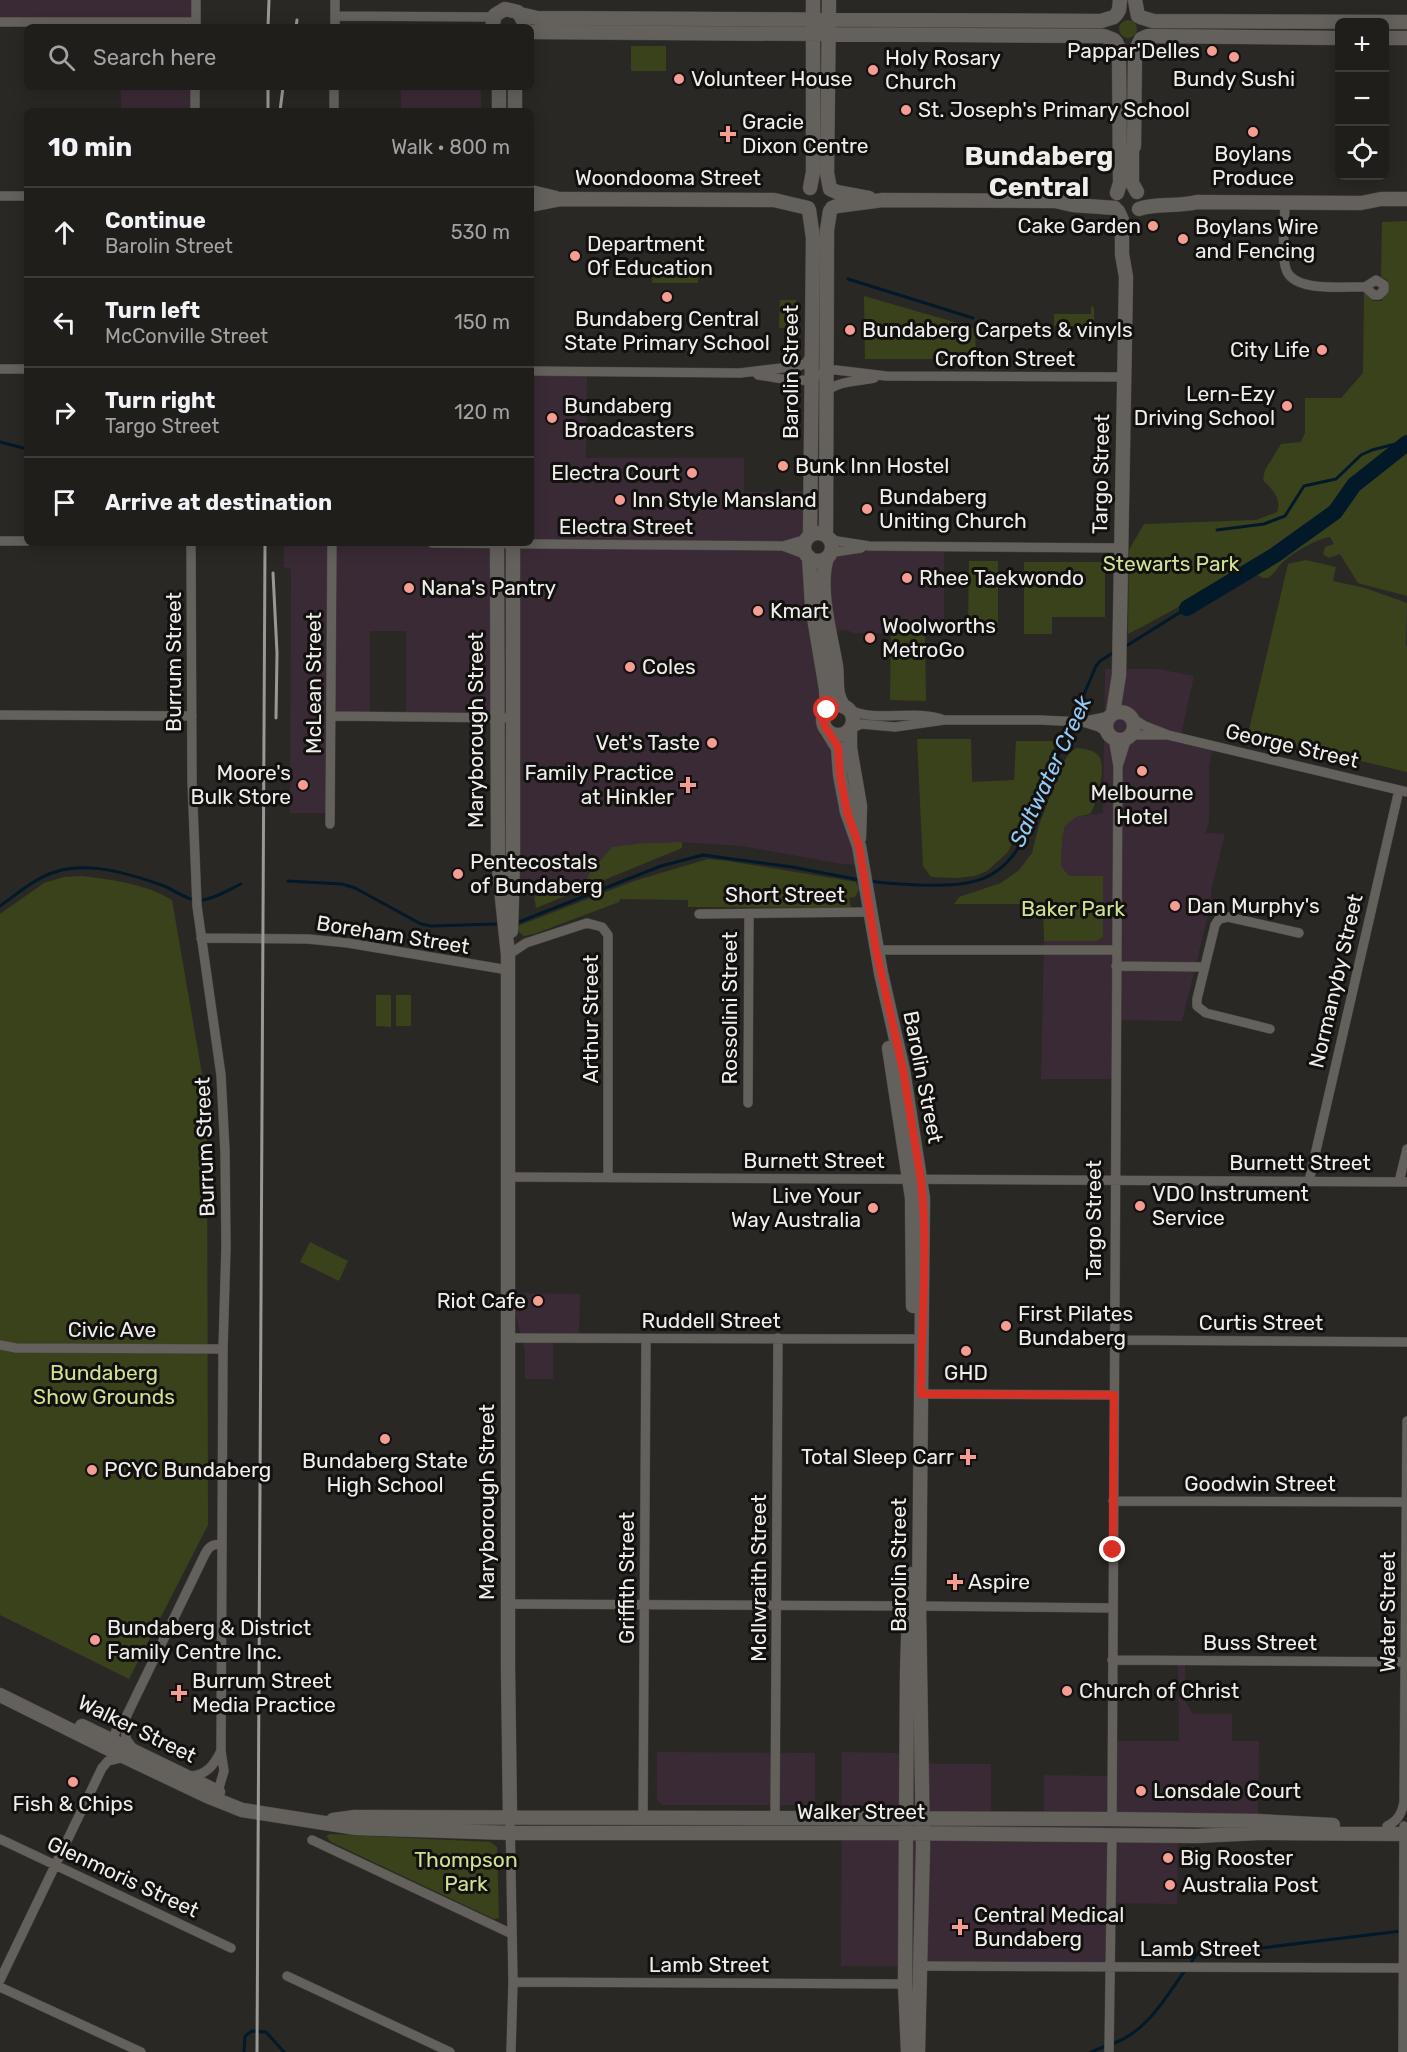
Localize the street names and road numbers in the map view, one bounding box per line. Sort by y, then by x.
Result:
street label: Woondooma Street [575,165,761,190]
street label: Barolin Street [778,305,803,439]
street label: Crofton Street [935,346,1075,371]
street label: Targo Street [1087,414,1114,534]
street label: Electra Street [559,514,693,539]
street label: Burrum Street [161,592,186,732]
street label: McLean Street [301,612,326,754]
street label: Maryborough Street [463,632,488,828]
street label: George Street [1223,718,1361,773]
street label: Short Street [725,882,845,907]
street label: Normanyby Street [1303,891,1368,1070]
street label: Boreham Street [315,910,471,959]
street label: Rossolini Street [717,931,742,1085]
street label: Arthur Street [578,954,603,1084]
street label: Barolin Street [898,1009,949,1145]
street label: Burrum Street [190,1077,219,1217]
street label: Burnett Street [743,1148,885,1173]
street label: Burnett Street [1229,1150,1371,1175]
street label: Targo Street [1081,1160,1106,1280]
street label: Ruddell Street [641,1308,781,1333]
street label: Curtis Street [1199,1310,1323,1335]
street label: Civic Ave [68,1317,156,1342]
street label: Maryborough Street [474,1404,499,1600]
street label: Goodwin Street [1184,1471,1336,1496]
street label: McIlwraith Street [746,1494,771,1662]
street label: Barolin Street [886,1498,911,1632]
street label: Griffith Street [614,1512,639,1644]
street label: Water Street [1375,1551,1400,1673]
street label: Buss Street [1203,1630,1317,1655]
street label: Walker Street [74,1689,200,1768]
street label: Walker Street [797,1799,925,1824]
street label: Glenmoris Street [43,1831,203,1923]
street label: Lamb Street [1140,1936,1260,1961]
street label: Lamb Street [649,1952,769,1977]

